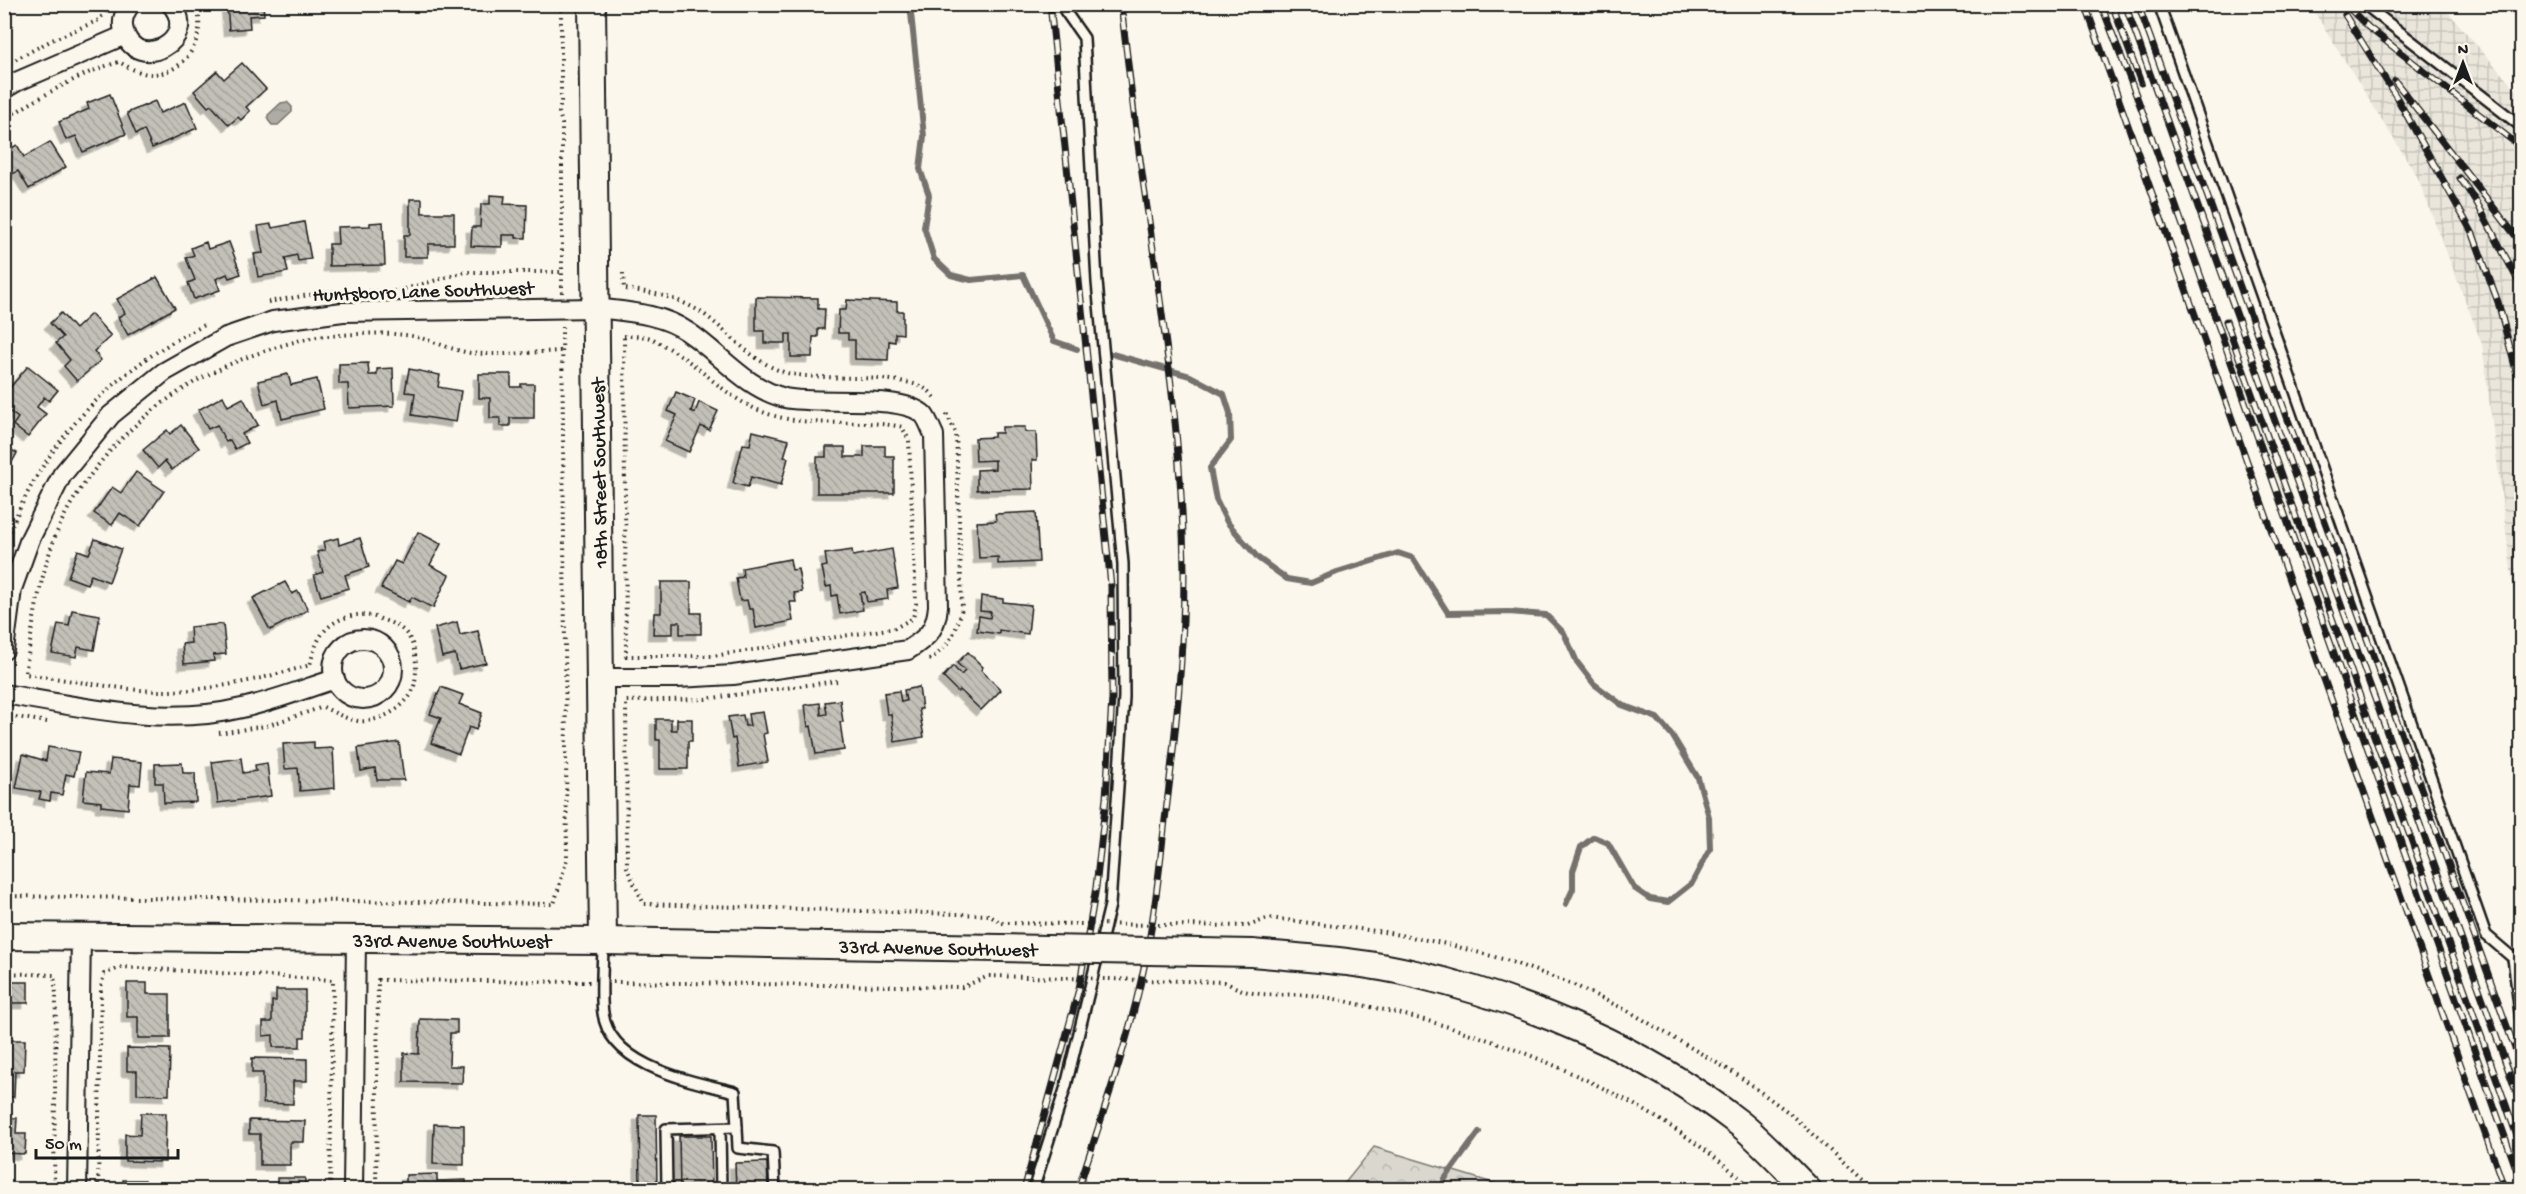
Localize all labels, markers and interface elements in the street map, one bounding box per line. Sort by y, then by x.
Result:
north arrow [2433,33,2493,93]
text: N [2458,42,2469,61]
street label: Huntsboro Lane Southwest [312,278,536,309]
street label: 18th Street Southwest [588,376,615,569]
street label: 33rd Avenue Southwest [352,932,553,955]
street label: 33rd Avenue Southwest [838,937,1039,964]
scale bar [36,1122,178,1160]
text: 50 m [45,1135,82,1156]

